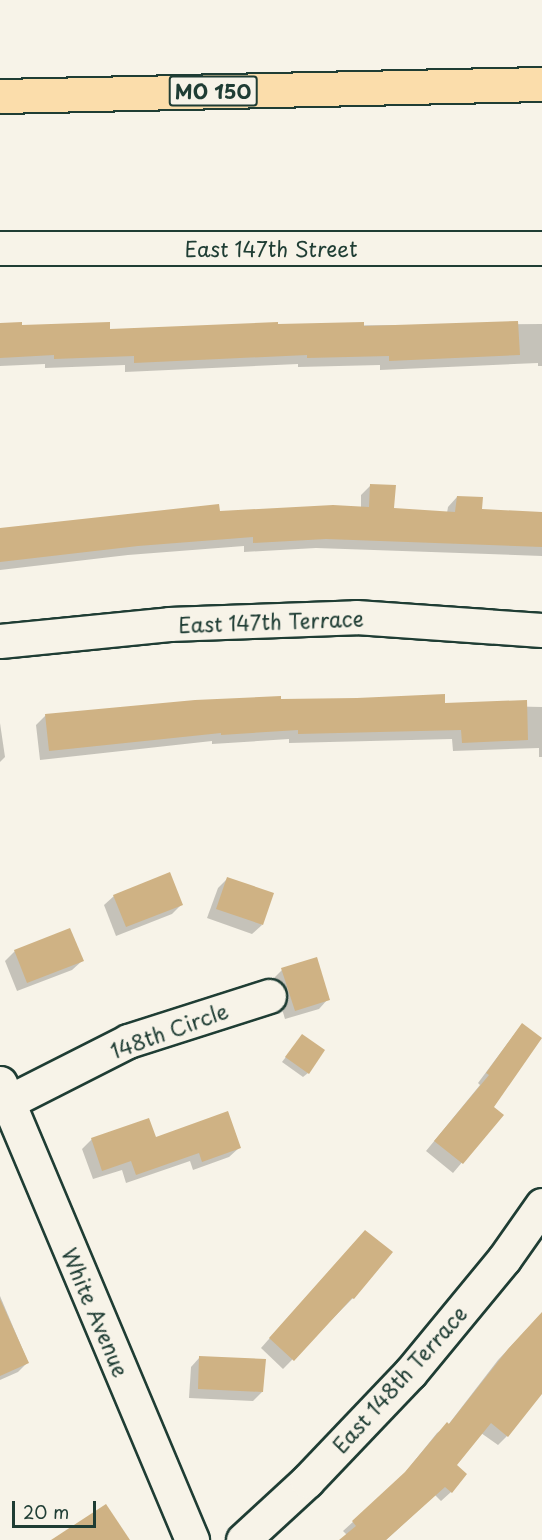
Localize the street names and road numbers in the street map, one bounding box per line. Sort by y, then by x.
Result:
road number: MO 150 [166,74,260,108]
street label: East 147th Street [184,235,358,261]
street label: East 147th Terrace [177,605,365,637]
street label: 148th Circle [107,997,231,1063]
street label: White Avenue [58,1244,134,1380]
street label: East 148th Terrace [326,1300,472,1458]

